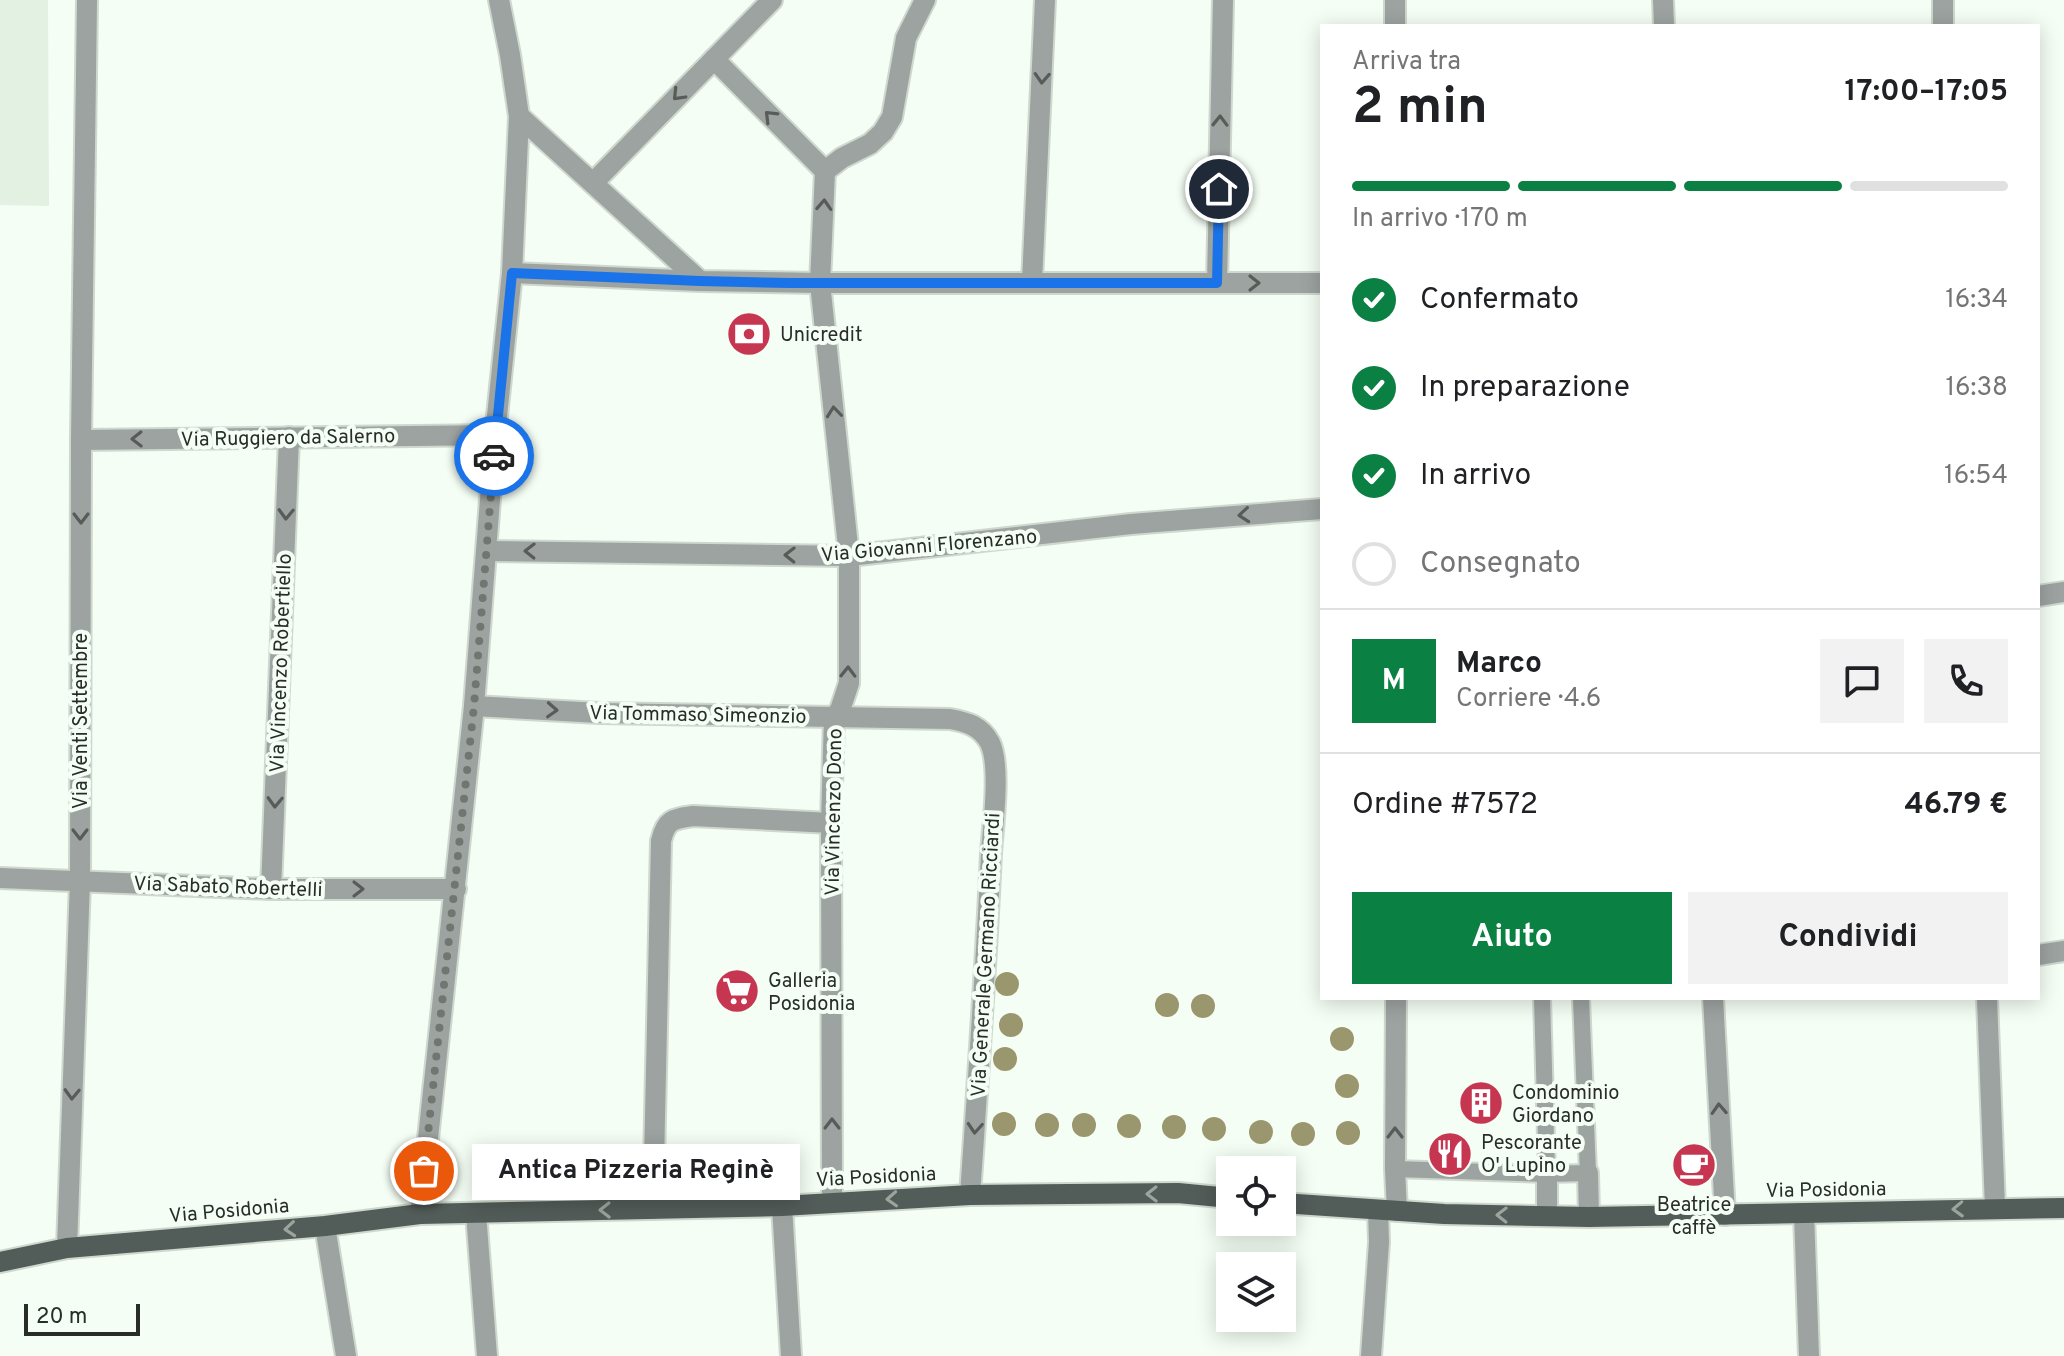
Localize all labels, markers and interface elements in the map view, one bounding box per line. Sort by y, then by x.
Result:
text: Arriva tra [1352,46,1461,79]
one-way arrow [1033,72,1050,85]
text: 17:00–17:05 [1845,74,2008,111]
text: 2 min [1352,76,1488,142]
one-way arrow [673,86,687,100]
one-way arrow [765,111,780,125]
one-way arrow [1212,114,1229,127]
pin [1185,155,1253,223]
icon: home [1197,167,1241,211]
one-way arrow [815,198,832,211]
text: In arrivo · 170 m [1352,203,1528,236]
one-way arrow [1248,274,1261,292]
icon: check [1352,278,1396,322]
text: Confermato [1420,282,1579,319]
text: 16:34 [1945,284,2008,317]
bank icon: Unicredit [725,310,773,358]
place label: Unicredit [780,323,862,349]
icon: check [1352,366,1396,410]
text: In preparazione [1420,370,1630,407]
text: 16:38 [1945,372,2008,405]
one-way arrow [825,405,842,418]
courier [454,416,534,496]
street label: Via Ruggiero da Salerno [180,424,396,454]
one-way arrow [130,430,143,448]
icon: car [472,434,516,478]
icon: check [1352,454,1396,498]
text: In arrivo [1420,458,1531,495]
text: 16:54 [1944,460,2008,493]
one-way arrow [1237,506,1250,523]
one-way arrow [278,508,295,521]
one-way arrow [72,512,90,525]
street label: Via Giovanni Florenzano [820,525,1038,569]
one-way arrow [523,543,536,560]
text: Consegnato [1420,546,1581,583]
one-way arrow [783,547,796,564]
street label: Via Vincenzo Robertiello [265,553,299,773]
street label: Via Venti Settembre [69,633,95,809]
button: chat [1820,639,1904,723]
button: phone [1924,639,2008,723]
text: Marco [1456,646,1542,683]
text: M [1382,663,1406,700]
one-way arrow [840,665,857,677]
text: Corriere · 4.6 [1456,683,1601,716]
street label: Via Tommaso Simeonzio [589,701,807,731]
one-way arrow [546,702,559,719]
street label: Via Vincenzo Dono [821,728,849,896]
text: Ordine #7572 [1352,787,1538,824]
text: 46.79 € [1904,787,2008,824]
one-way arrow [266,796,283,809]
street label: Via Generale Germano Ricciardi [967,812,1007,1098]
one-way arrow [71,828,89,841]
street label: Via Sabato Robertelli [133,872,323,904]
one-way arrow [352,880,365,898]
button: Aiuto [1352,892,1672,984]
button: Condividi [1688,892,2008,984]
supermarket icon: Galleria Posidonia [713,967,761,1015]
place label: Galleria Posidonia [768,969,855,1018]
building icon: Condominio Giordano [1457,1079,1505,1127]
place label: Condominio Giordano [1512,1081,1619,1130]
one-way arrow [64,1088,81,1101]
one-way arrow [1710,1102,1727,1115]
one-way arrow [823,1117,841,1130]
one-way arrow [967,1122,984,1135]
one-way arrow [1386,1126,1404,1139]
restaurant icon: Pescorante O' Lupino [1426,1130,1474,1178]
place label: Pescorante O' Lupino [1481,1131,1582,1180]
pin [390,1137,458,1205]
cafe icon: Beatrice caffè [1670,1141,1718,1189]
callout: Antica Pizzeria Reginè [472,1143,800,1199]
icon: bag [402,1149,446,1193]
text: Antica Pizzeria Reginè [498,1155,774,1188]
map controls [1216,1156,1296,1332]
button: locate [1216,1156,1296,1236]
street label: Via Posidonia [815,1162,937,1194]
street label: Via Posidonia [1766,1177,1887,1205]
one-way arrow [1145,1185,1158,1203]
one-way arrow [885,1190,898,1207]
place label: Beatrice caffè [1657,1193,1731,1242]
street label: Via Posidonia [168,1194,290,1230]
one-way arrow [598,1201,611,1219]
one-way arrow [1951,1201,1964,1218]
one-way arrow [1495,1206,1508,1224]
one-way arrow [283,1220,296,1237]
button: layers [1216,1252,1296,1332]
scale bar [24,1300,140,1336]
text: 20 m [36,1304,87,1331]

